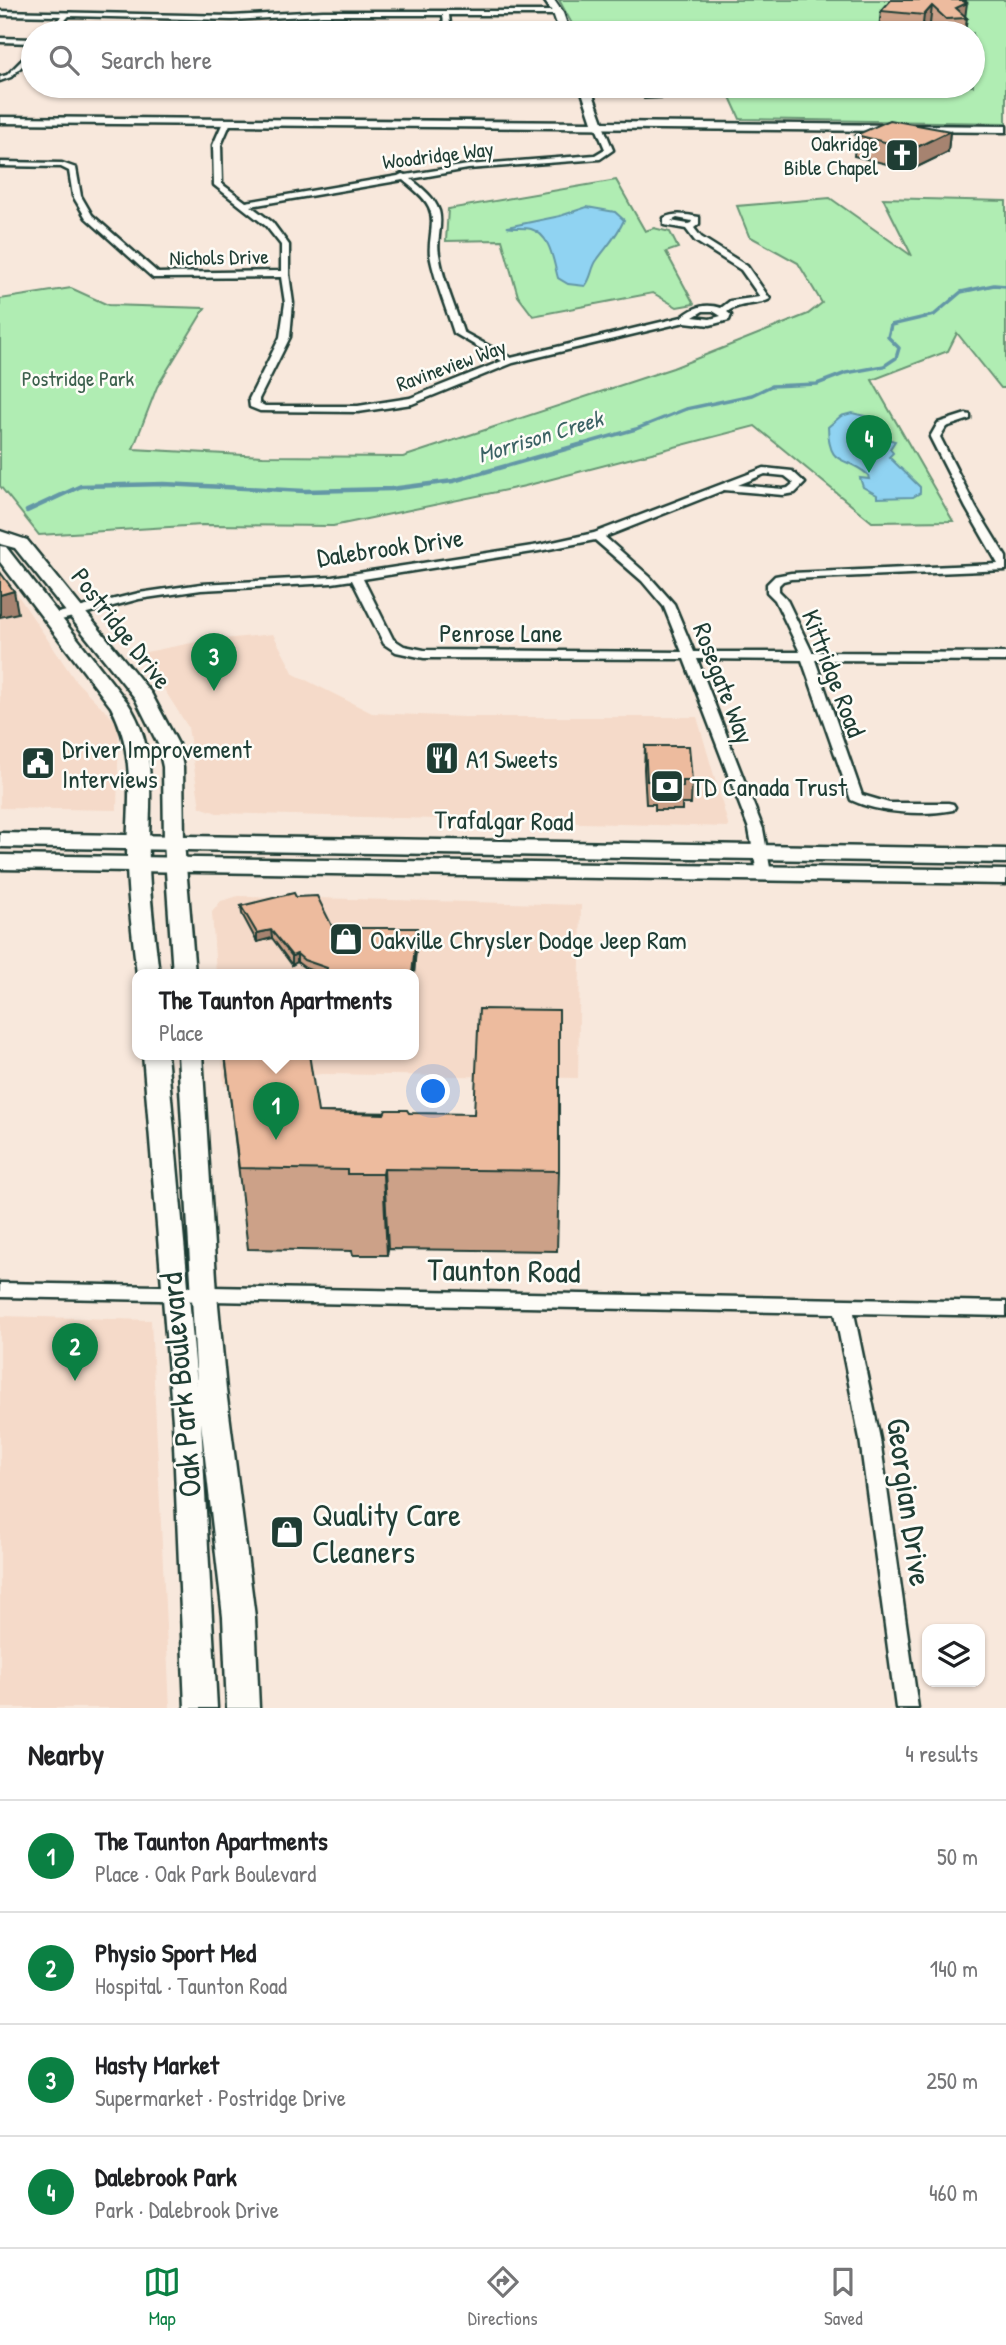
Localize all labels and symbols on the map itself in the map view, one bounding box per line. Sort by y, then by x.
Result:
place label: Oakridge Bible Chapel [784,129,878,182]
street label: Woodridge Way [381,134,495,176]
church icon: Oakridge Bible Chapel [883,136,921,174]
street label: Nichols Drive [169,242,269,272]
street label: Ravineview Way [392,332,510,398]
park label: Postridge Park [22,364,135,393]
water label: Morrison Creek [474,402,609,470]
pin: 4 [846,415,892,473]
street label: Dalebrook Drive [315,519,465,575]
street label: Postridge Drive [64,560,180,696]
street label: Kittridge Road [794,604,874,742]
street label: Penrose Lane [439,615,563,650]
street label: Rosegate Way [685,617,763,749]
pin: 3 [191,633,237,691]
place label: Driver Improvement Interviews [62,731,253,796]
restaurant icon: A1 Sweets [423,739,461,777]
place label: A1 Sweets [466,741,558,776]
public building icon: Driver Improvement Interviews [19,744,57,782]
bank icon: TD Canada Trust [648,767,686,805]
place label: TD Canada Trust [692,769,848,804]
street label: Trafalgar Road [434,801,574,839]
shop icon: Oakville Chrysler Dodge Jeep Ram [327,920,365,958]
place label: Oakville Chrysler Dodge Jeep Ram [370,922,687,957]
your location [416,1074,450,1108]
pin: 1 [253,1082,299,1140]
street label: Taunton Road [427,1247,581,1293]
street label: Oak Park Boulevard [149,1271,211,1499]
pin: 2 [52,1323,98,1381]
street label: Georgian Drive [877,1415,943,1589]
place label: Quality Care Cleaners [312,1493,461,1573]
shop icon: Quality Care Cleaners [268,1513,306,1551]

